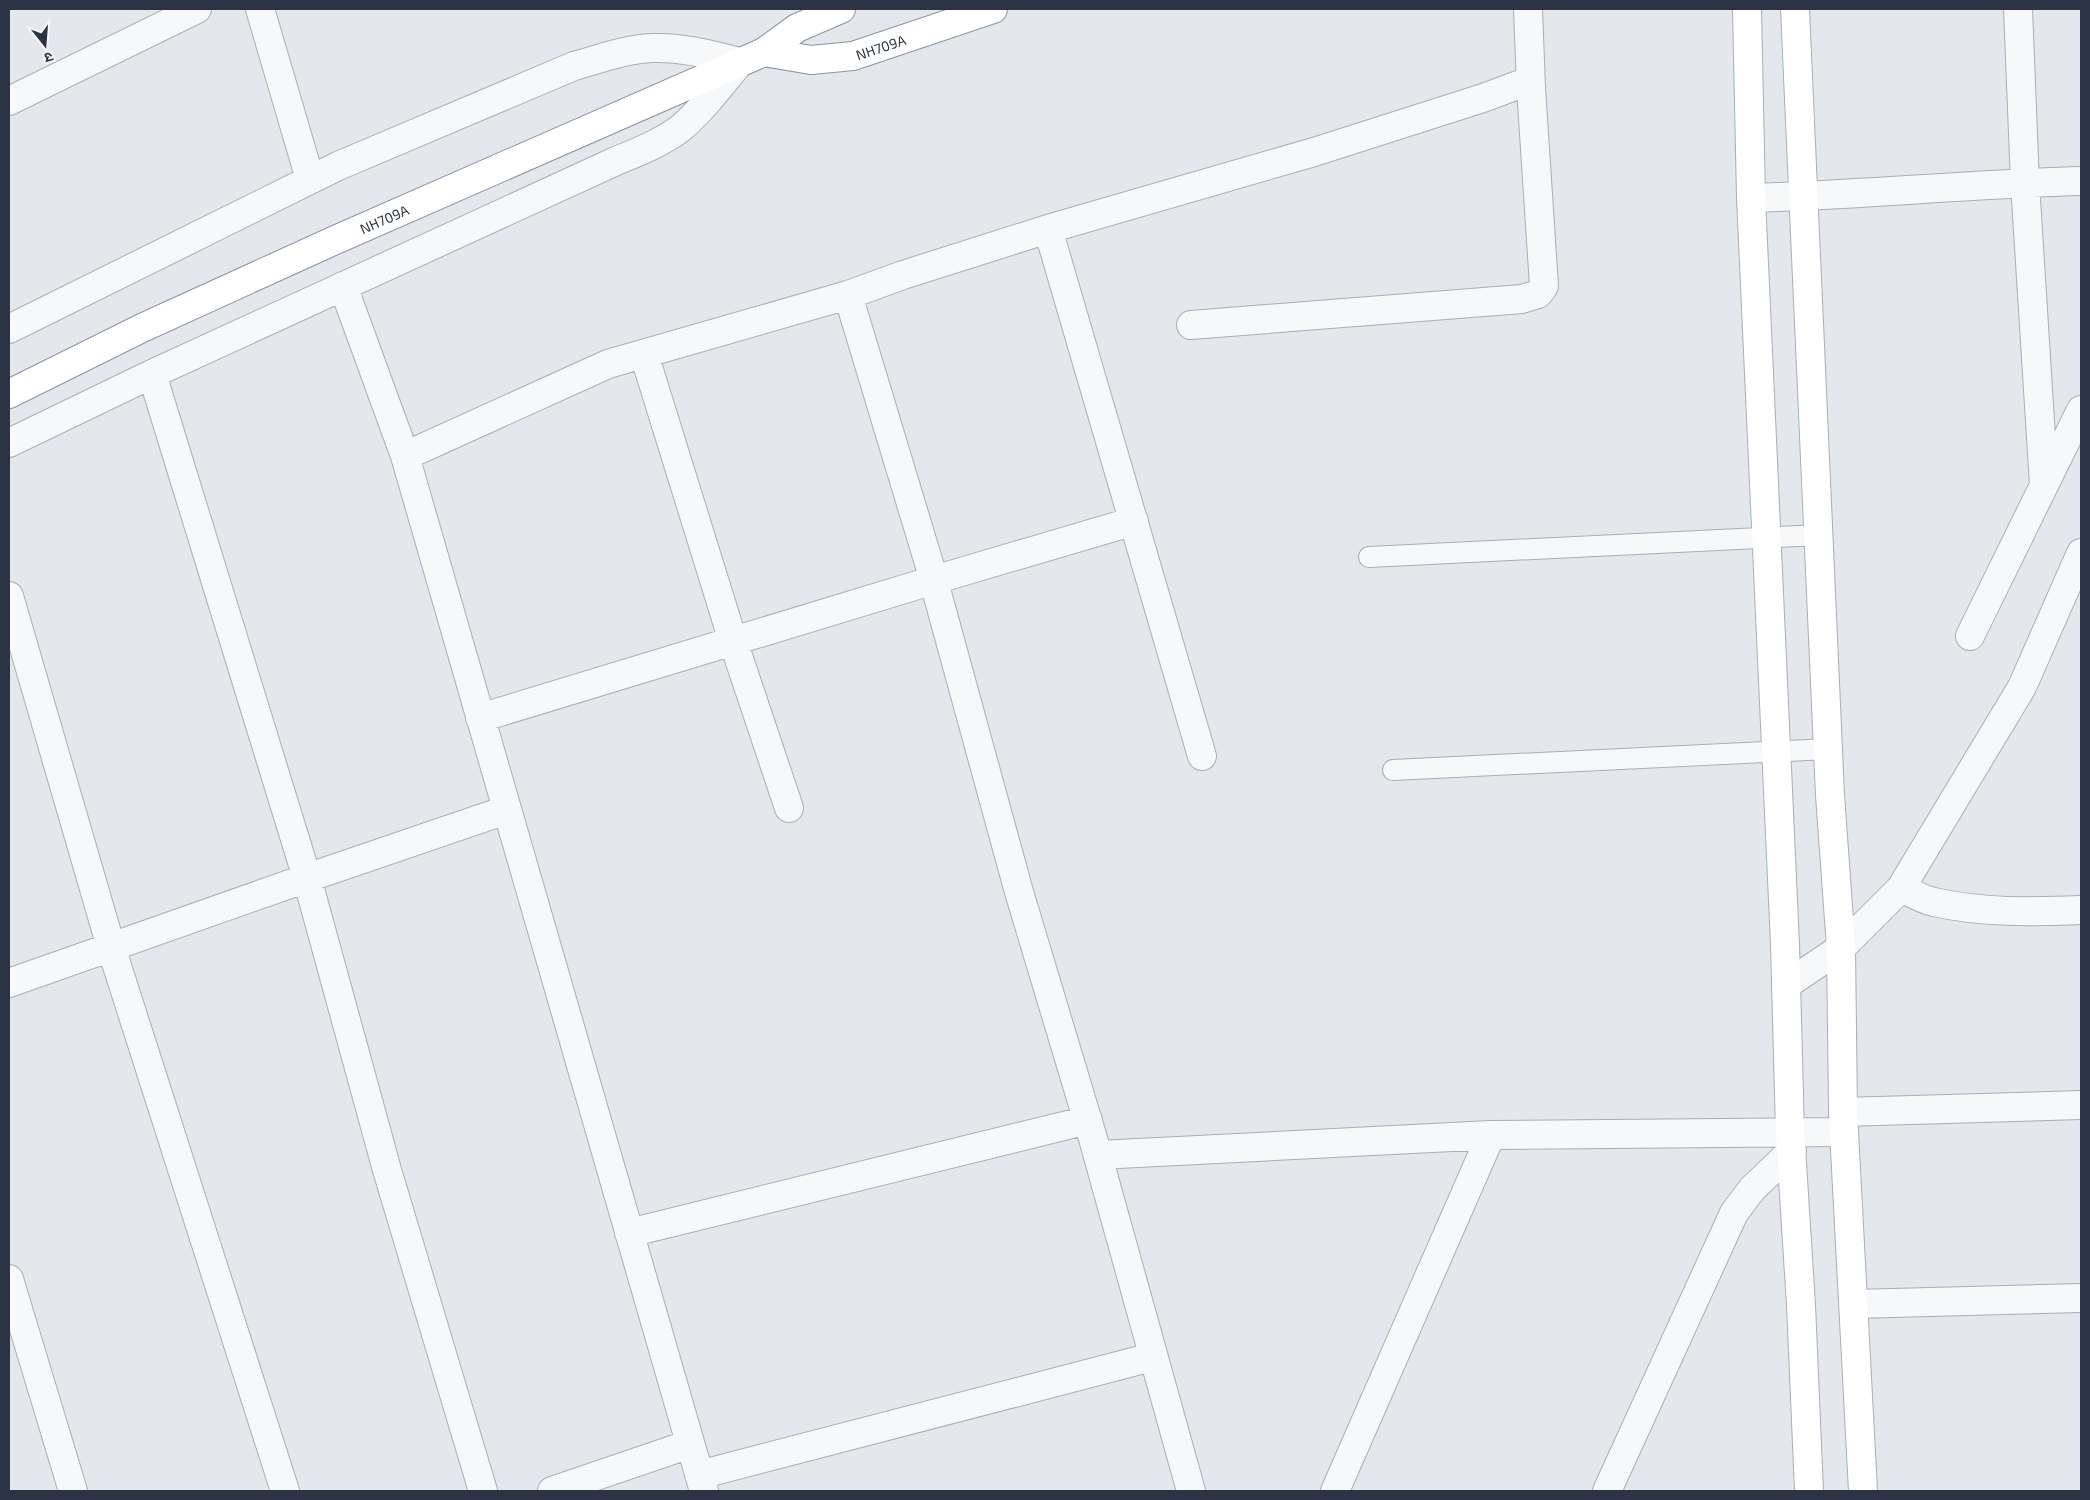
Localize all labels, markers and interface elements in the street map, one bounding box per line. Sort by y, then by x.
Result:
north arrow [20,20,70,70]
street label: NH709A [853,30,908,63]
text: उ [42,49,55,67]
street label: NH709A [357,200,411,237]

